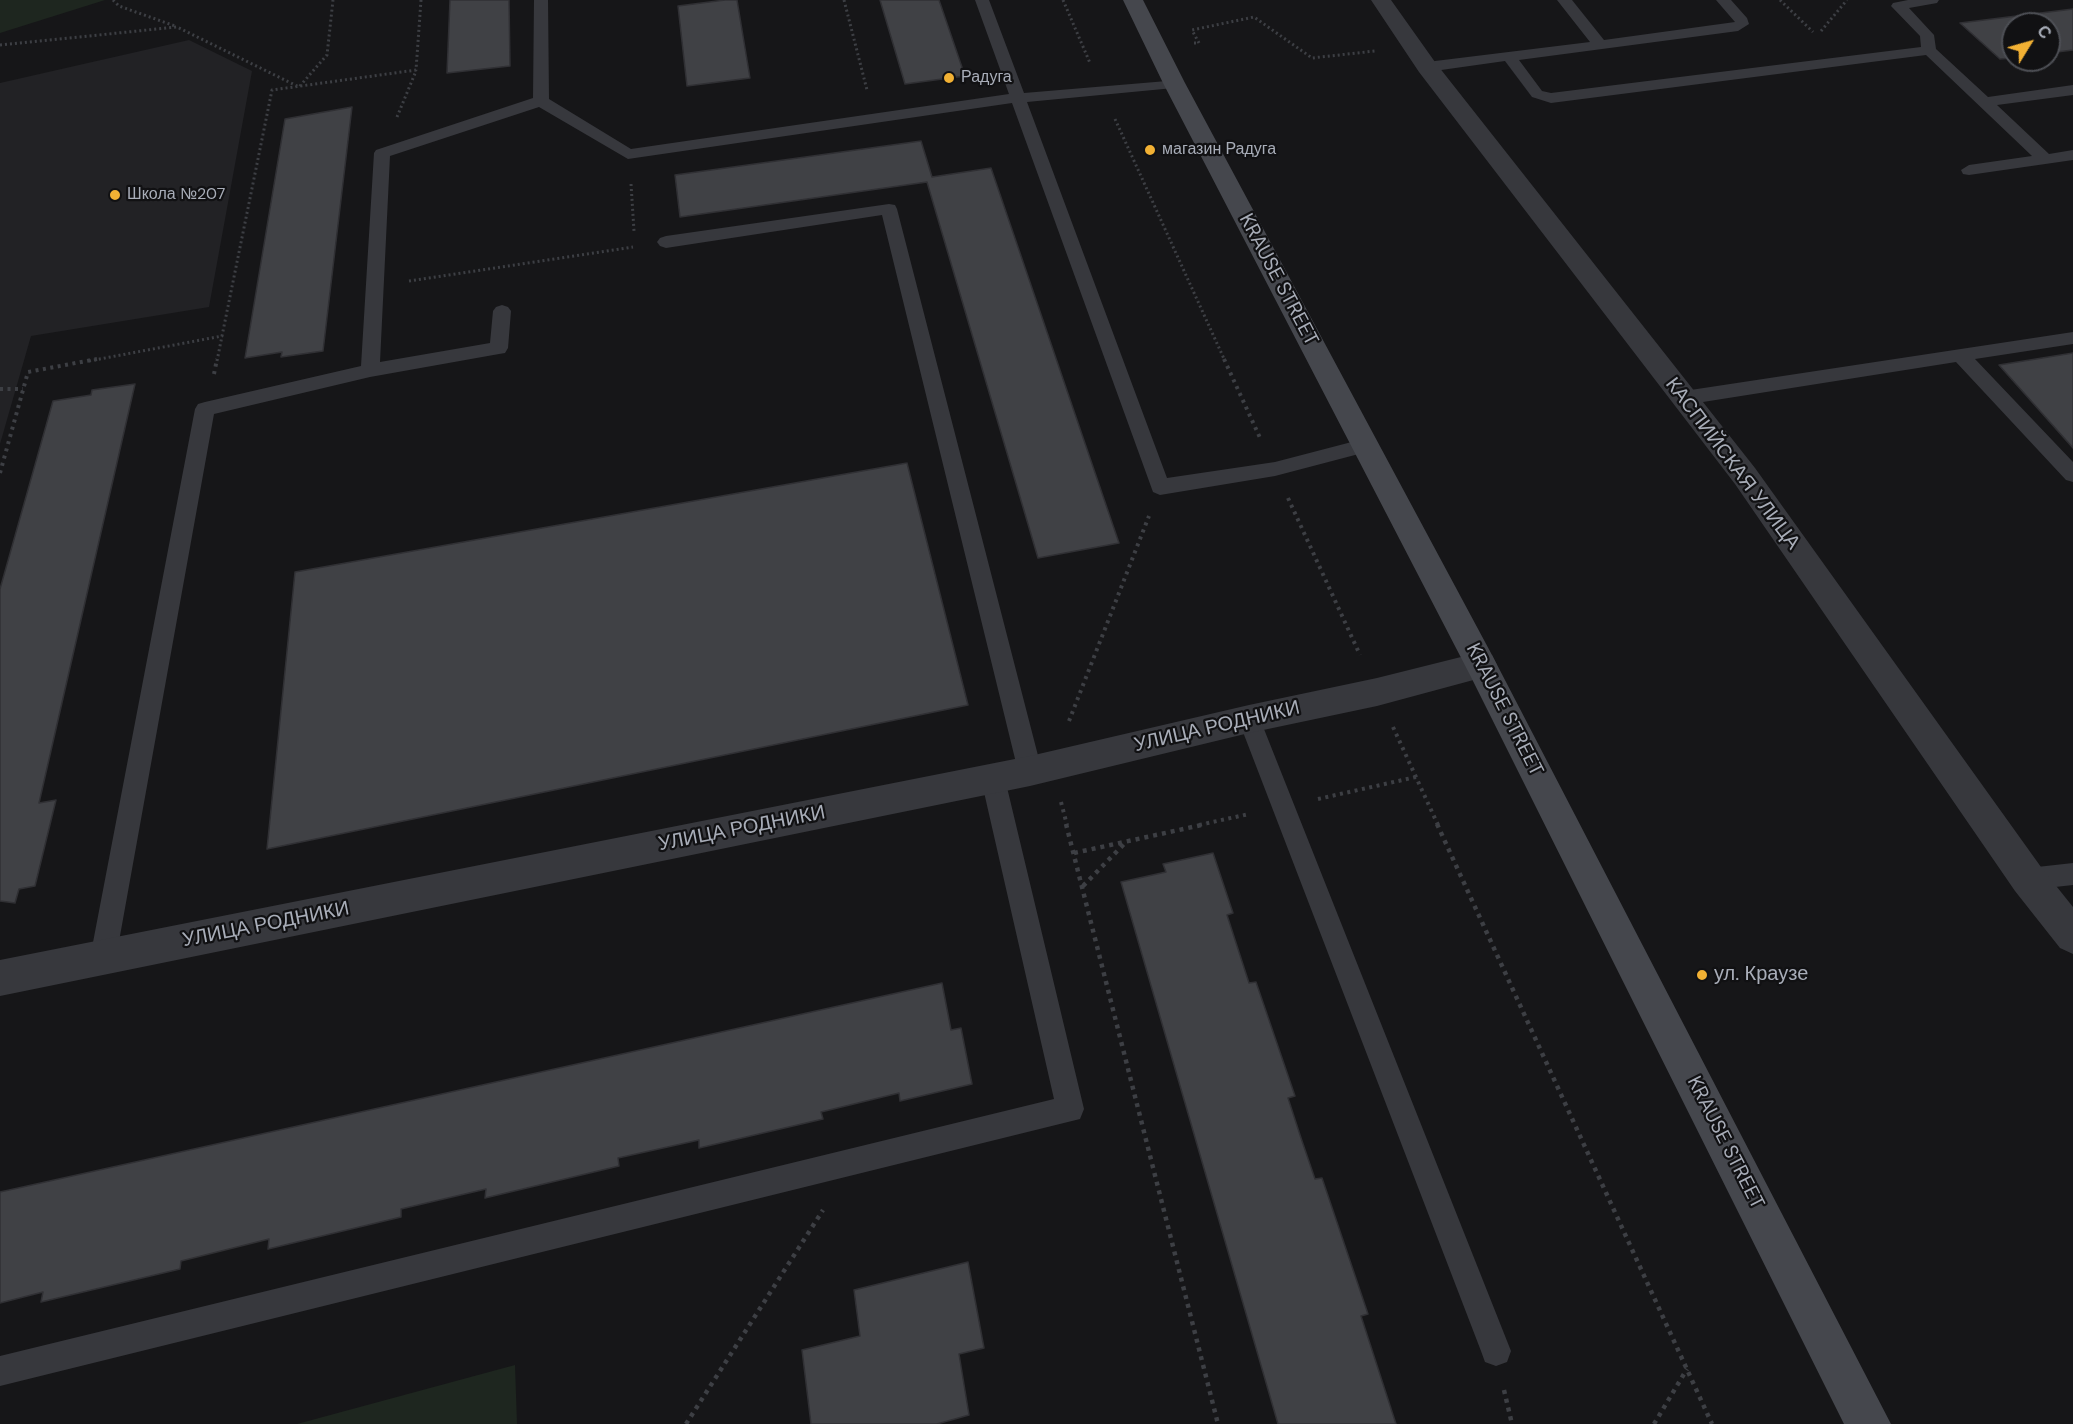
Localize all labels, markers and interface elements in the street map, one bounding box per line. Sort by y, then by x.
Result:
north arrow [2001,12,2061,72]
text: С [2032,21,2056,43]
place label: Радуга [961,68,1012,88]
marker: Радуга [942,71,956,85]
place label: магазин Радуга [1162,140,1276,160]
marker: магазин Радуга [1143,143,1157,157]
place label: Школа №207 [127,185,225,205]
marker: Школа №207 [108,188,122,202]
street label: KRAUSE STREET [1233,210,1323,350]
street label: КАСПИЙСКАЯ УЛИЦА [1660,373,1804,555]
street label: KRAUSE STREET [1460,640,1548,780]
street label: УЛИЦА РОДНИКИ [1132,696,1302,758]
street label: УЛИЦА РОДНИКИ [657,801,827,857]
street label: УЛИЦА РОДНИКИ [181,897,351,953]
place label: ул. Краузе [1714,963,1808,987]
marker: ул. Краузе [1695,968,1709,982]
street label: KRAUSE STREET [1681,1073,1769,1213]

